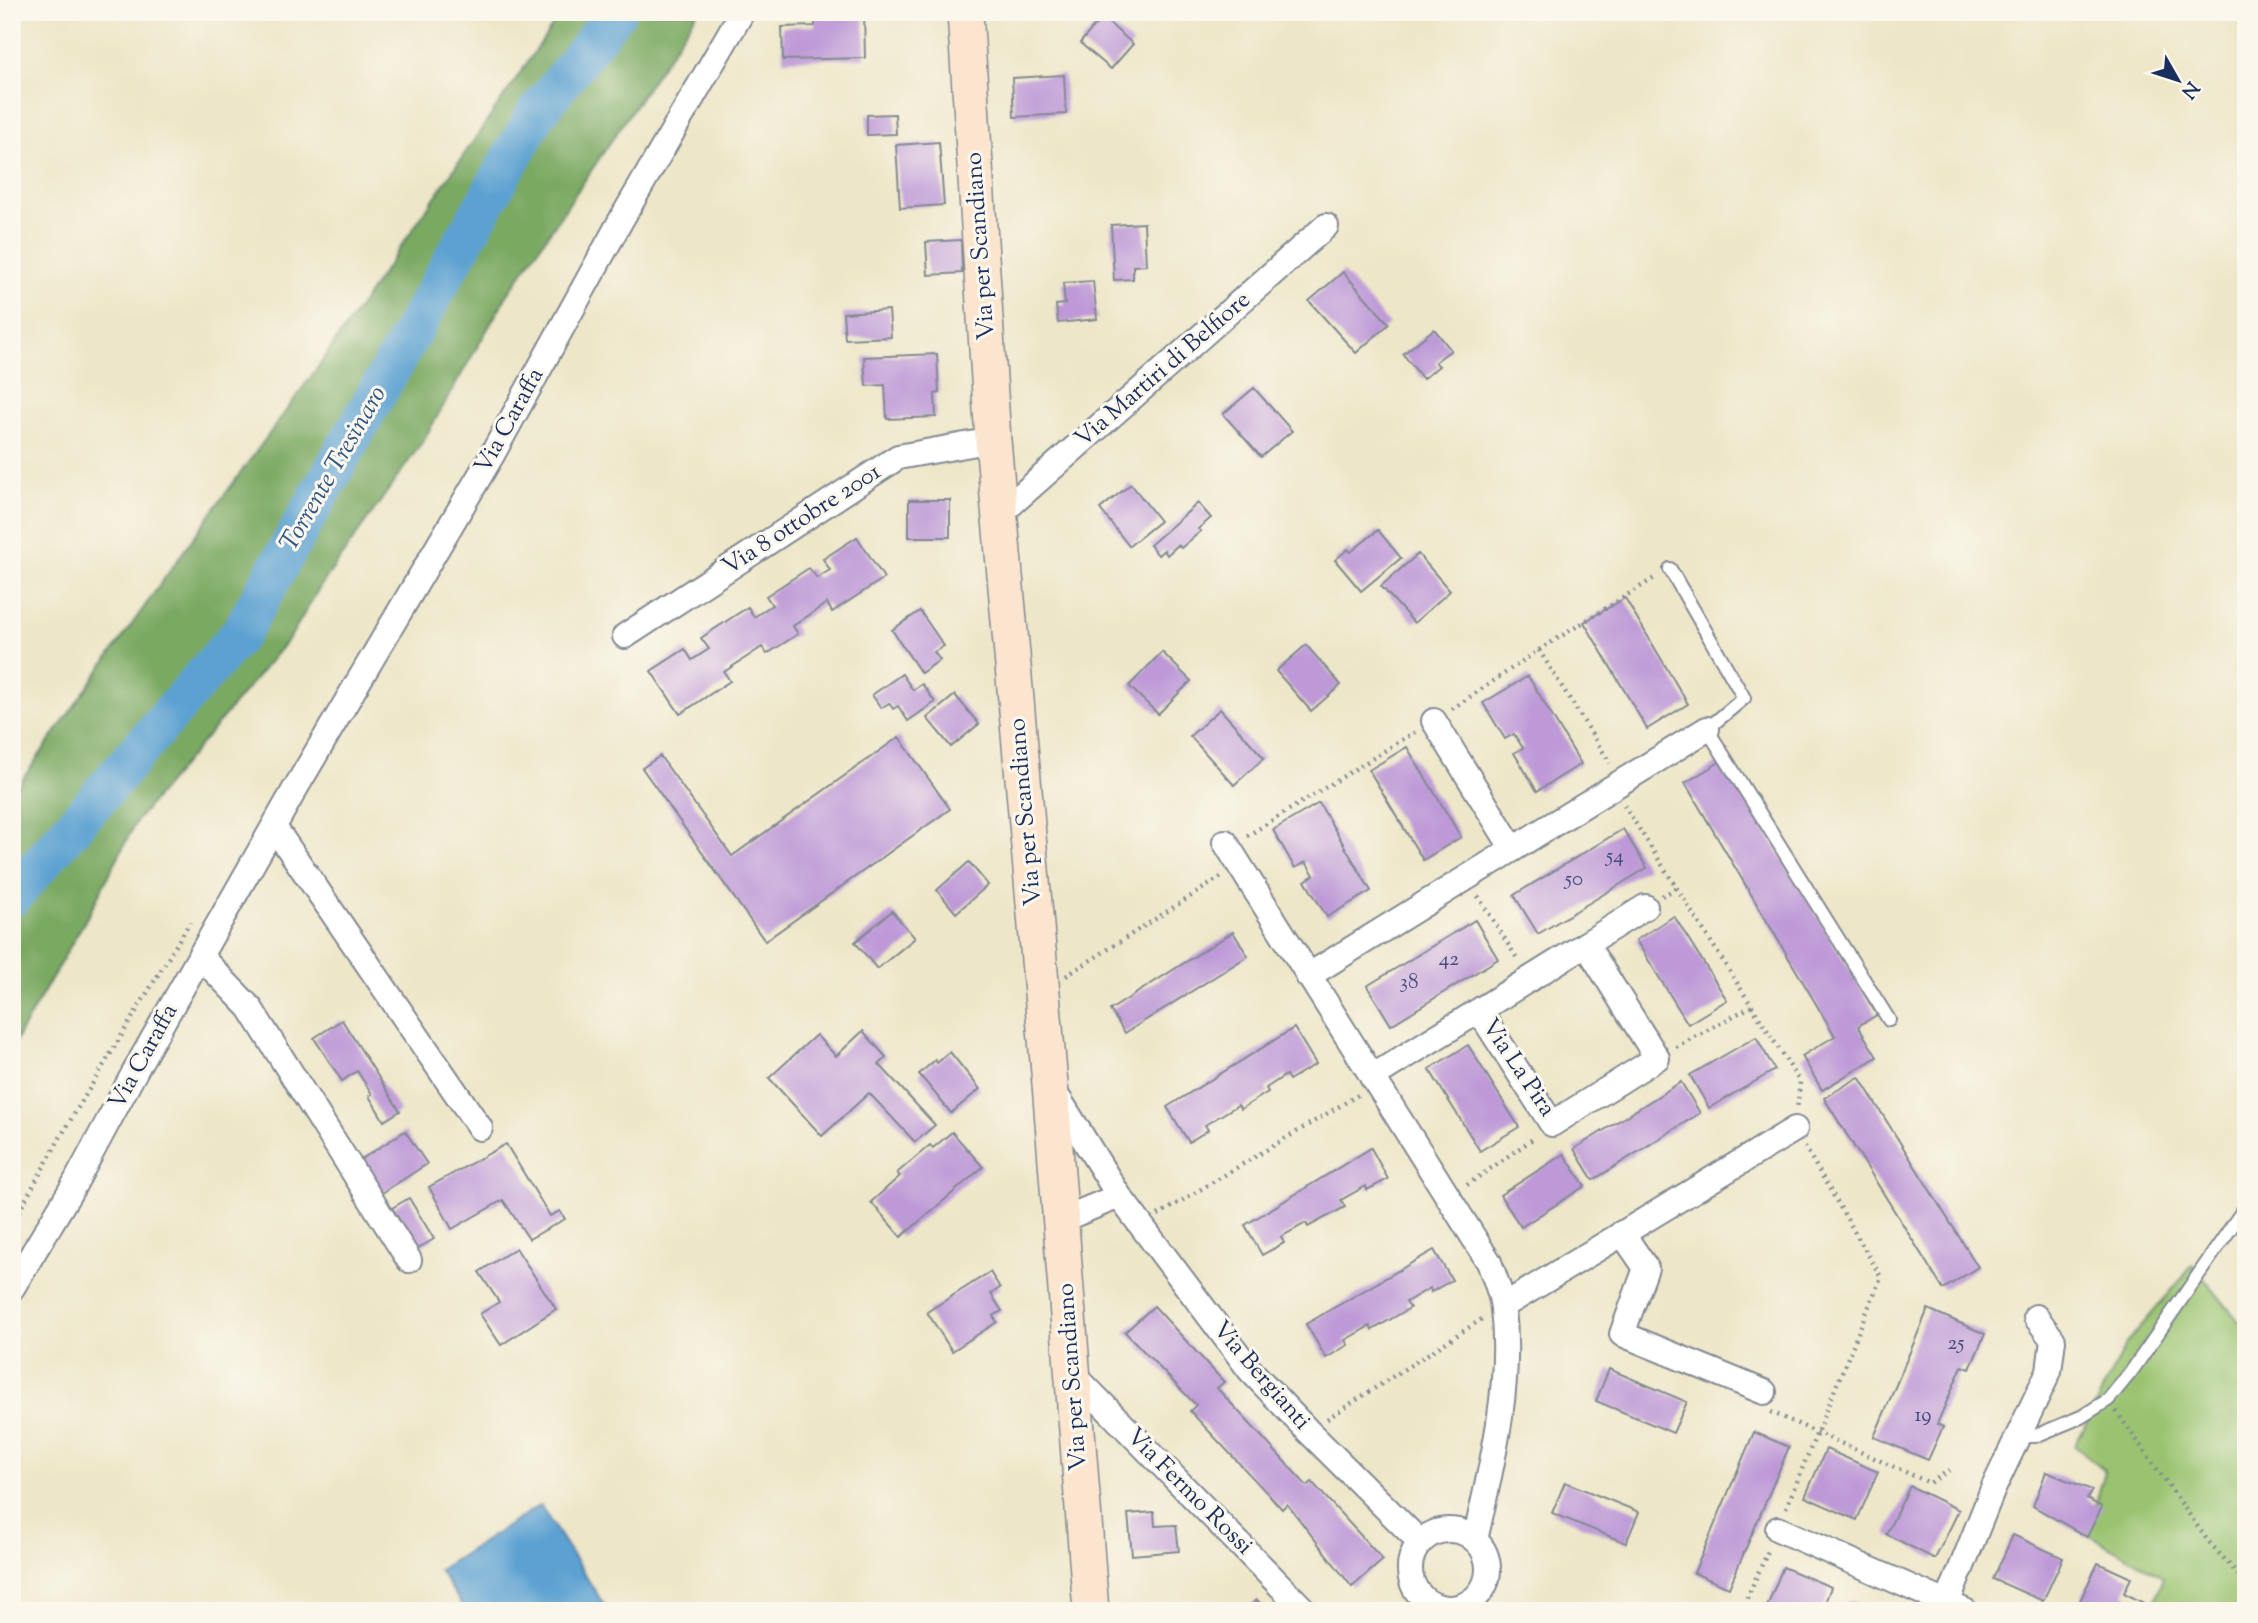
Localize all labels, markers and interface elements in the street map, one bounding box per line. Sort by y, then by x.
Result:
north arrow [2142,46,2212,116]
text: N [2174,75,2205,104]
street label: Via per Scandiano [957,151,1005,341]
street label: Via Martiri di Belfiore [1068,284,1258,456]
street label: Via Caraffa [467,362,553,480]
water label: Torrente Tresinaro [272,379,396,559]
street label: Via 8 ottobre 2001 [716,456,888,584]
street label: Via per Scandiano [1001,717,1051,907]
house number: 54 [1605,842,1624,872]
house number: 50 [1564,865,1583,895]
house number: 42 [1439,945,1459,975]
house number: 38 [1400,968,1418,998]
street label: Via Caraffa [101,998,187,1116]
street label: Via La Pira [1473,1012,1563,1124]
street label: Via per Scandiano [1049,1282,1097,1472]
street label: Via Bergianti [1204,1314,1318,1438]
house number: 25 [1947,1329,1965,1359]
house number: 19 [1914,1401,1932,1431]
street label: Via Fermo Rossi [1118,1421,1260,1563]

